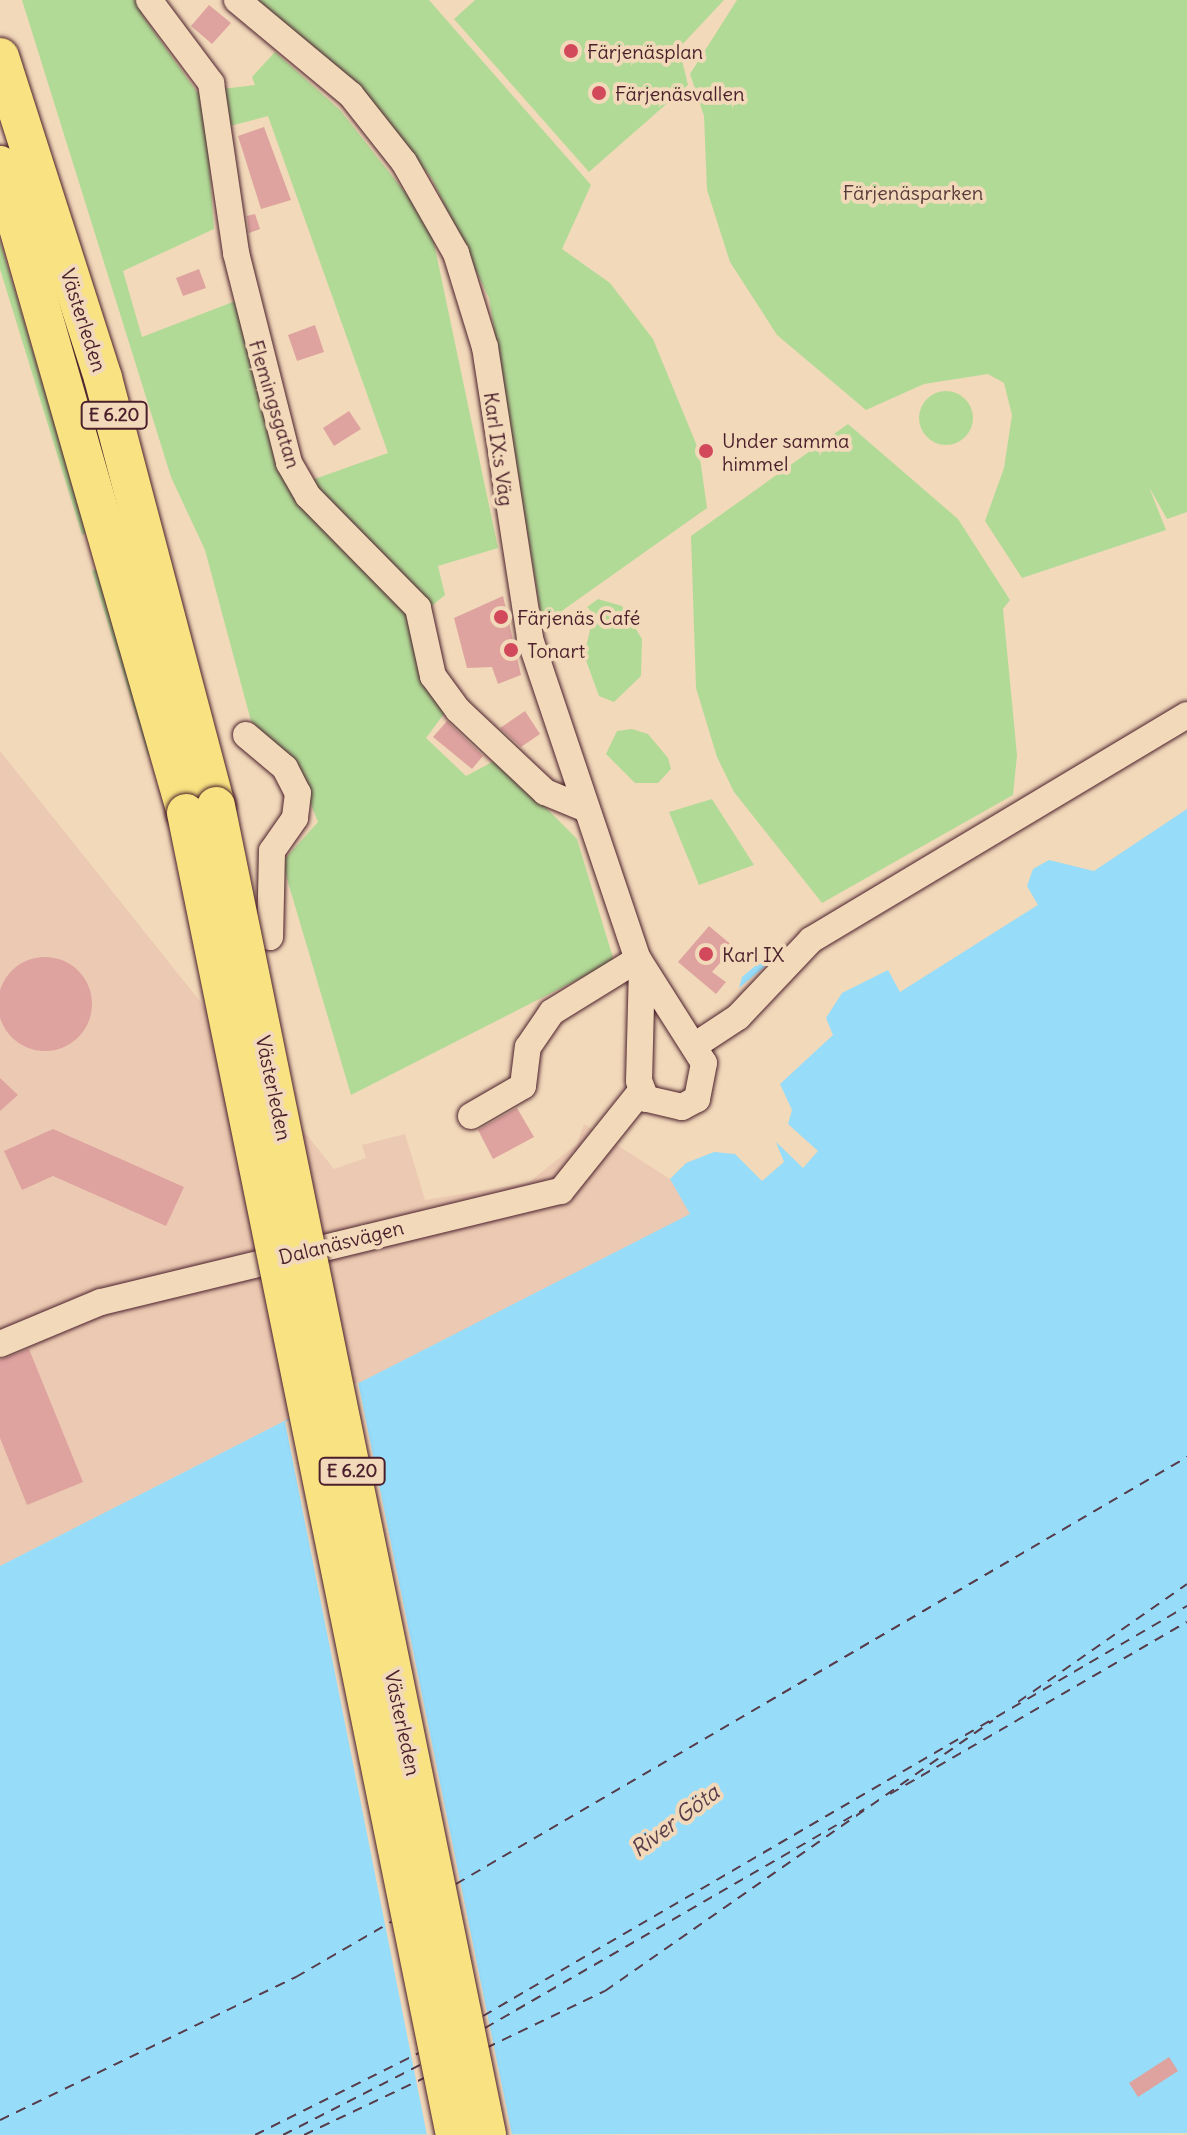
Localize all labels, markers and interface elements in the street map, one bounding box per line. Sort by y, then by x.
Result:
place label: Färjenäsplan [587,39,703,63]
marker: Färjenäsplan [562,42,580,60]
place label: Färjenäsvallen [615,81,745,105]
marker: Färjenäsvallen [590,84,608,102]
park label: Färjenäsparken [843,180,983,204]
street label: Västerleden [56,265,112,375]
street label: Flemingsgatan [244,337,306,471]
street label: Karl IX:s Väg [479,390,519,508]
road number: E 6.20 [80,401,148,429]
place label: Under samma himmel [722,428,849,475]
marker: Under samma himmel [697,442,715,460]
place label: Färjenäs Café [517,605,640,629]
marker: Färjenäs Café [492,608,510,626]
place label: Tonart [527,638,585,662]
marker: Tonart [502,641,520,659]
place label: Karl IX [722,942,784,966]
marker: Karl IX [697,945,715,963]
street label: Västerleden [251,1033,297,1143]
street label: Dalanäsvägen [276,1215,406,1269]
road number: E 6.20 [318,1457,386,1485]
street label: Västerleden [380,1668,426,1778]
water label: River Göta [626,1779,724,1863]

